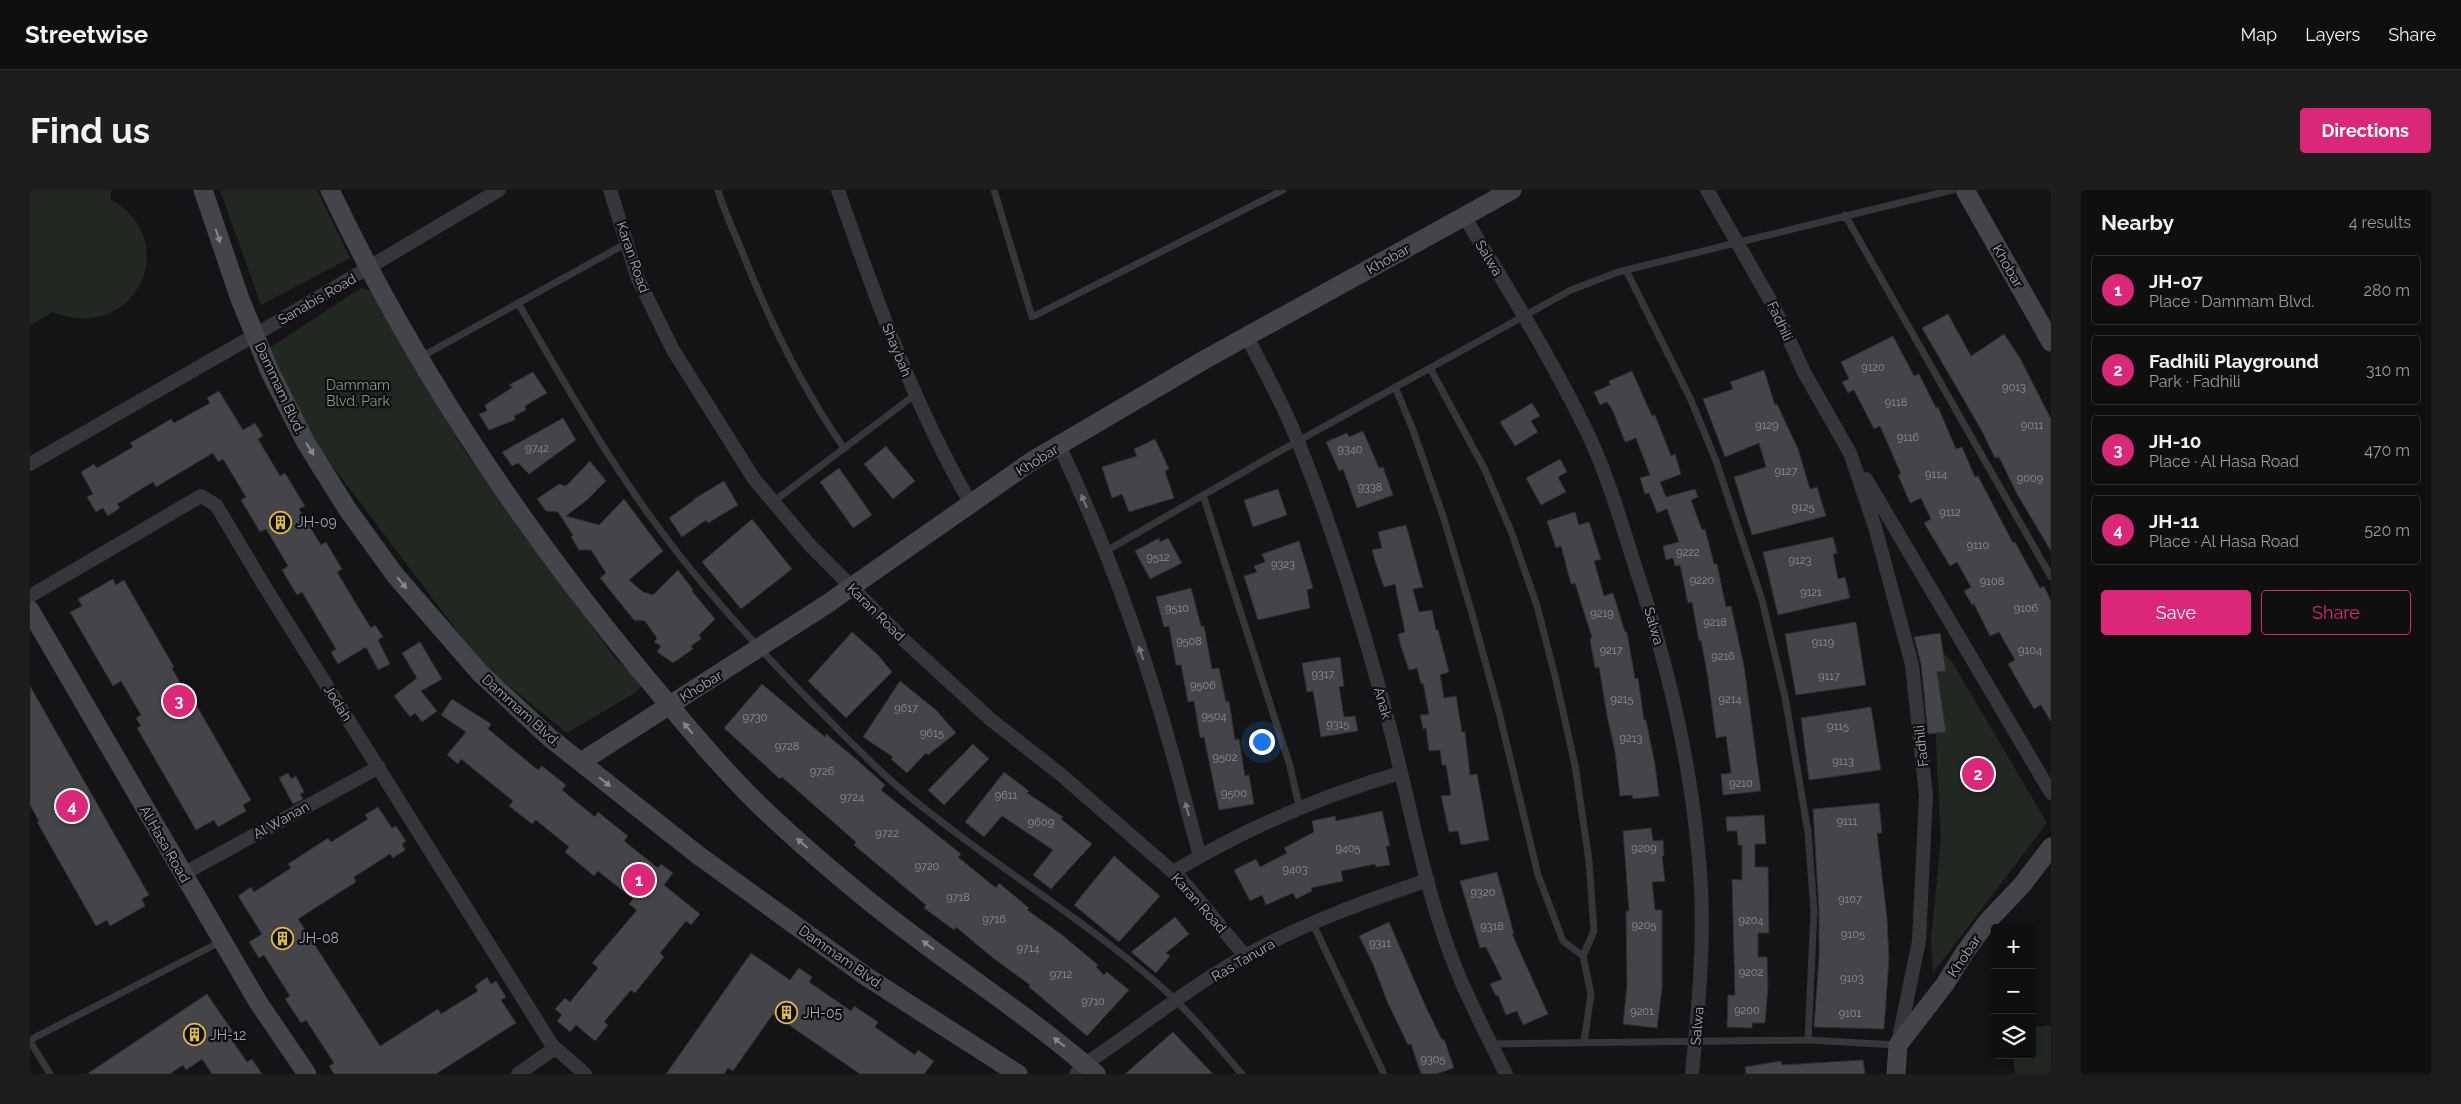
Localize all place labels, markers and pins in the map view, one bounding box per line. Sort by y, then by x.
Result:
building icon: JH-09 [269,510,293,534]
place label: JH-09 [297,514,337,530]
pin: 3 [163,682,195,720]
pin: 2 [1962,755,1994,793]
pin: 4 [56,787,88,825]
pin: 1 [623,861,655,899]
building icon: JH-08 [271,926,295,950]
place label: JH-08 [299,930,339,946]
building icon: JH-05 [775,1001,799,1025]
place label: JH-05 [803,1005,843,1021]
building icon: JH-12 [182,1023,206,1047]
place label: JH-12 [210,1027,246,1043]

